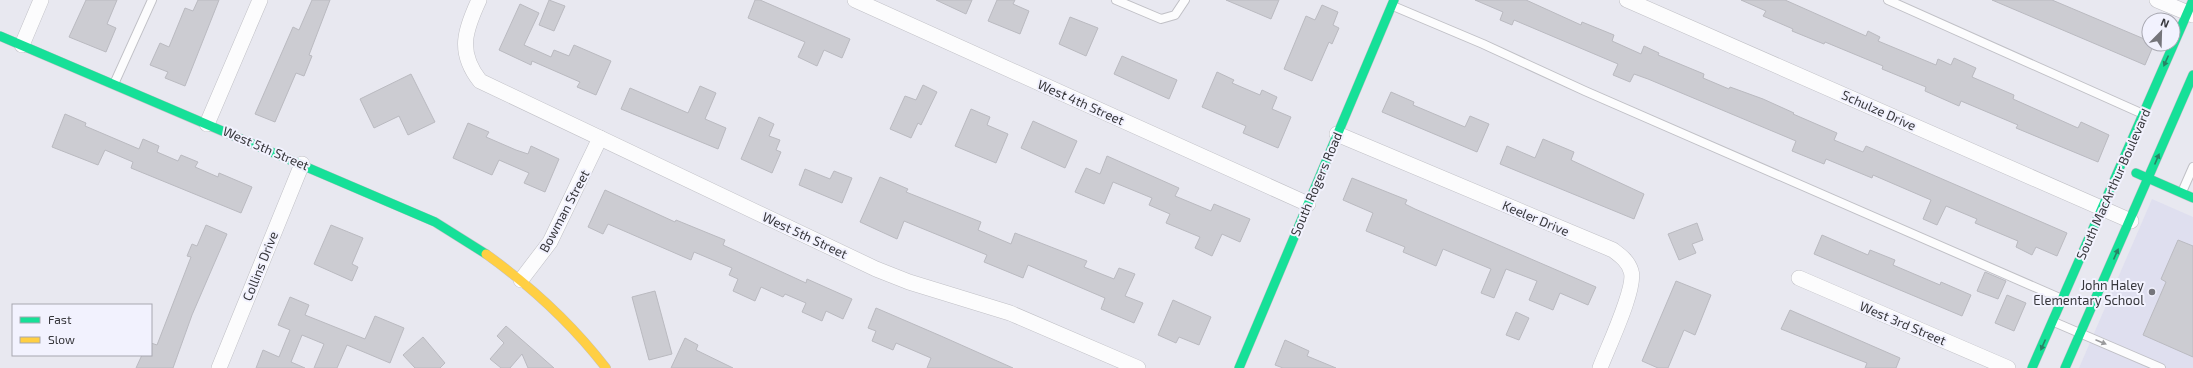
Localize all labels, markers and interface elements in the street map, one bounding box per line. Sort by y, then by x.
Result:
north arrow [2141,12,2181,52]
text: N [2159,15,2171,30]
one-way arrow [2163,56,2169,67]
street label: West 4th Street [1035,76,1127,128]
street label: Schulze Drive [1839,86,1919,134]
street label: South MacArthur Boulevard [2072,106,2154,262]
street label: West 5th Street [221,123,312,173]
street label: South Rogers Road [1287,129,1345,239]
one-way arrow [2154,153,2160,165]
street label: Bowman Street [536,167,592,255]
street label: Keeler Drive [1500,197,1572,239]
street label: West 5th Street [760,208,850,262]
street label: Collins Drive [239,229,281,303]
one-way arrow [2113,249,2119,260]
place label: John Haley Elementary School [2033,277,2144,308]
marker: John Haley Elementary School [2147,287,2157,297]
street label: West 3rd Street [1857,298,1949,348]
legend [12,304,152,356]
text: Fast [48,312,72,326]
text: Slow [48,332,75,346]
one-way arrow [2039,339,2045,351]
one-way arrow [2096,340,2108,346]

